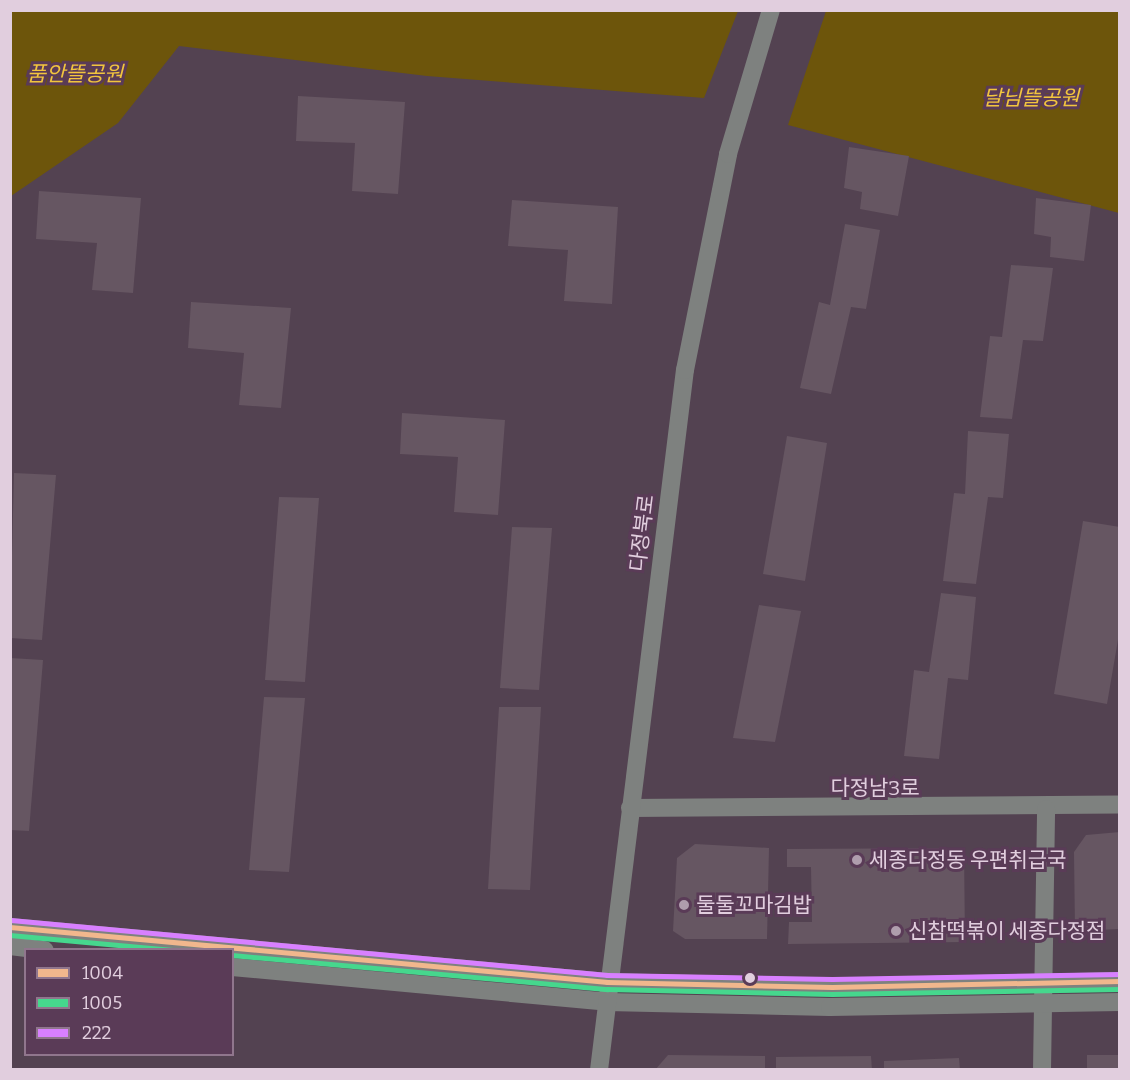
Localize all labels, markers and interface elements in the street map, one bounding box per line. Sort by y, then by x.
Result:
park label: 품안뜰공원 [27,61,123,87]
park label: 달님뜰공원 [983,85,1079,111]
street label: 다정북로 [625,493,659,573]
street label: 다정남3로 [830,775,920,801]
place label: 세종다정동 우편취급국 [869,847,1066,873]
marker: 세종다정동 우편취급국 [850,853,864,867]
place label: 둘둘꼬마김밥 [696,892,812,918]
marker: 둘둘꼬마김밥 [677,898,691,912]
place label: 신참떡볶이 세종다정점 [908,918,1105,944]
marker: 신참떡볶이 세종다정점 [889,924,903,938]
legend [24,948,234,1056]
text: 1004 [82,962,123,984]
unlabelled marker [744,972,756,984]
text: 1005 [82,992,122,1014]
text: 222 [82,1022,111,1044]

